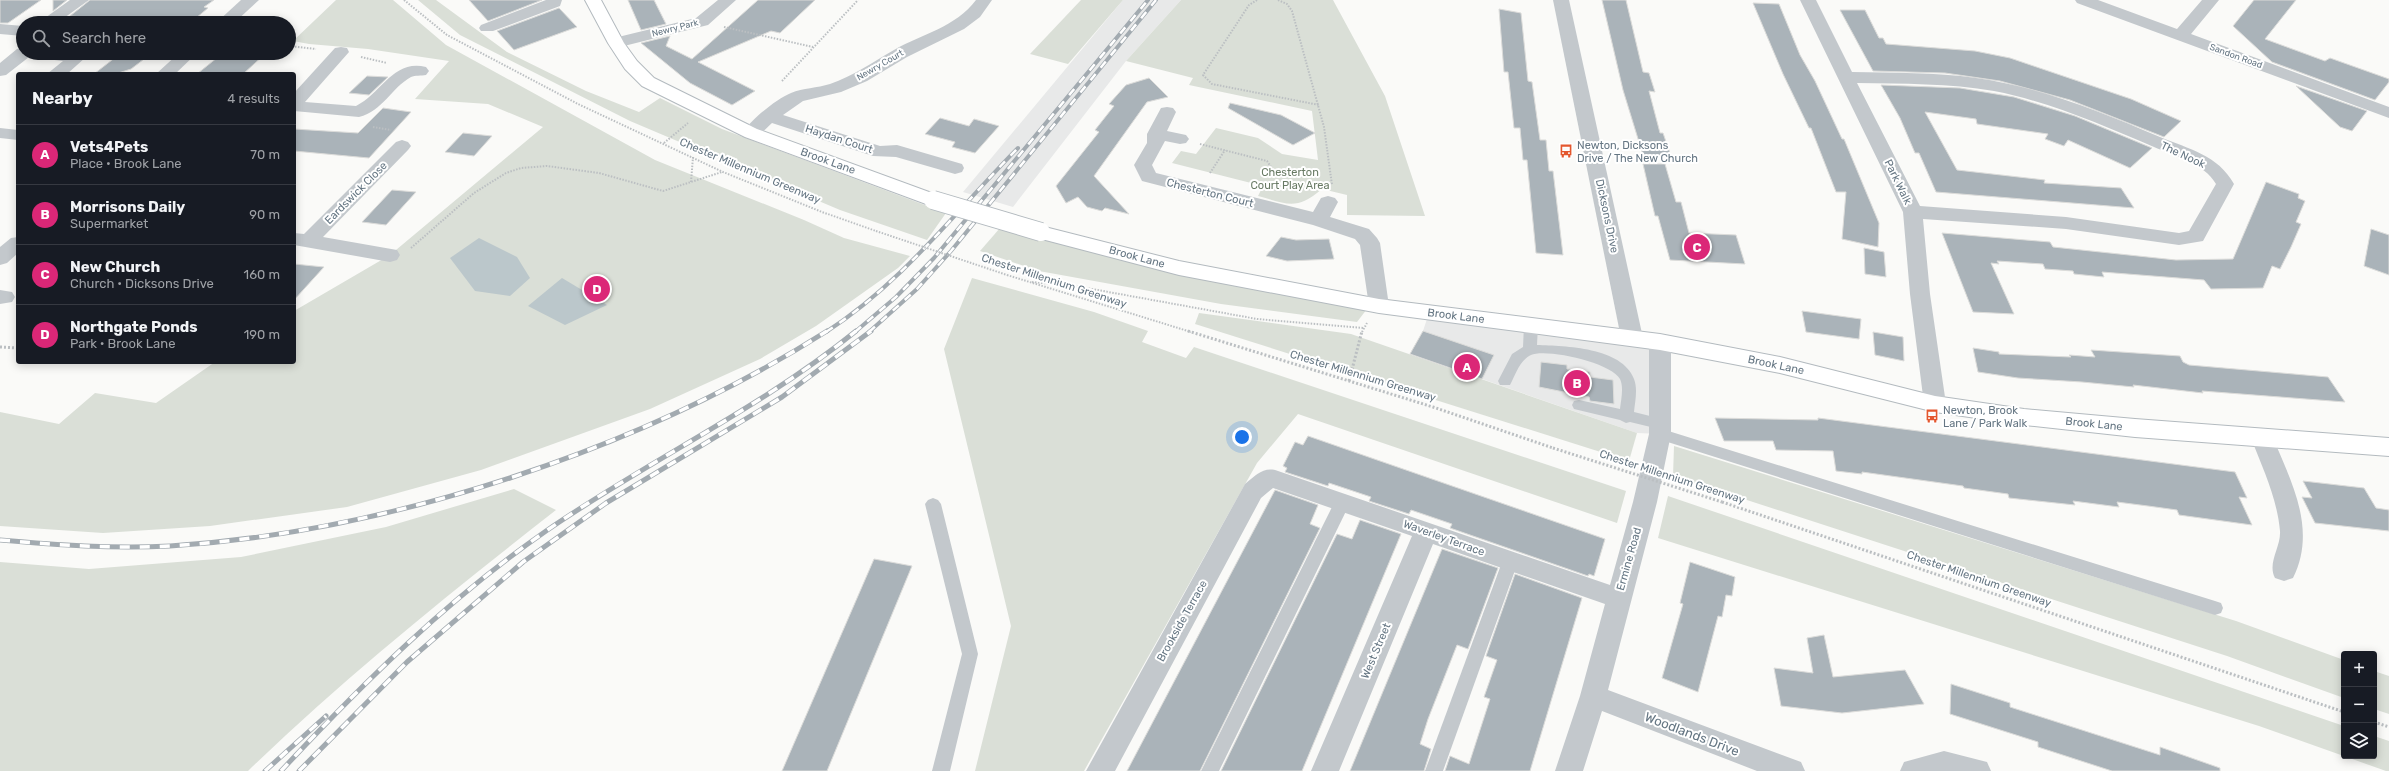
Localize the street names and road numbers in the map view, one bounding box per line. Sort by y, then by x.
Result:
street label: Newry Park [651,17,700,39]
street label: Sandon Road [2208,42,2264,70]
street label: Newry Court [855,47,906,82]
street label: Haydan Court [804,122,875,156]
street label: Chester Millennium Greenway [677,135,823,207]
street label: The Nook [2159,139,2208,171]
street label: Brook Lane [799,145,857,177]
street label: Park Walk [1882,157,1915,207]
street label: Eardswick Close [322,159,390,227]
street label: Chesterton Court [1165,176,1255,210]
street label: Dicksons Drive [1593,178,1621,254]
street label: Brook Lane [1108,243,1166,271]
street label: Chester Millennium Greenway [980,251,1128,311]
street label: Brook Lane [1427,306,1485,326]
street label: Chester Millennium Greenway [1288,348,1438,404]
street label: Brook Lane [1747,353,1805,377]
street label: Brook Lane [2065,415,2123,433]
street label: Chester Millennium Greenway [1598,447,1746,507]
street label: Waverley Terrace [1402,517,1486,559]
street label: Ermine Road [1614,526,1644,592]
street label: Chester Millennium Greenway [1905,548,2053,610]
street label: Brookside Terrace [1154,578,1210,664]
street label: West Street [1358,621,1394,681]
street label: Woodlands Drive [1643,709,1741,759]

